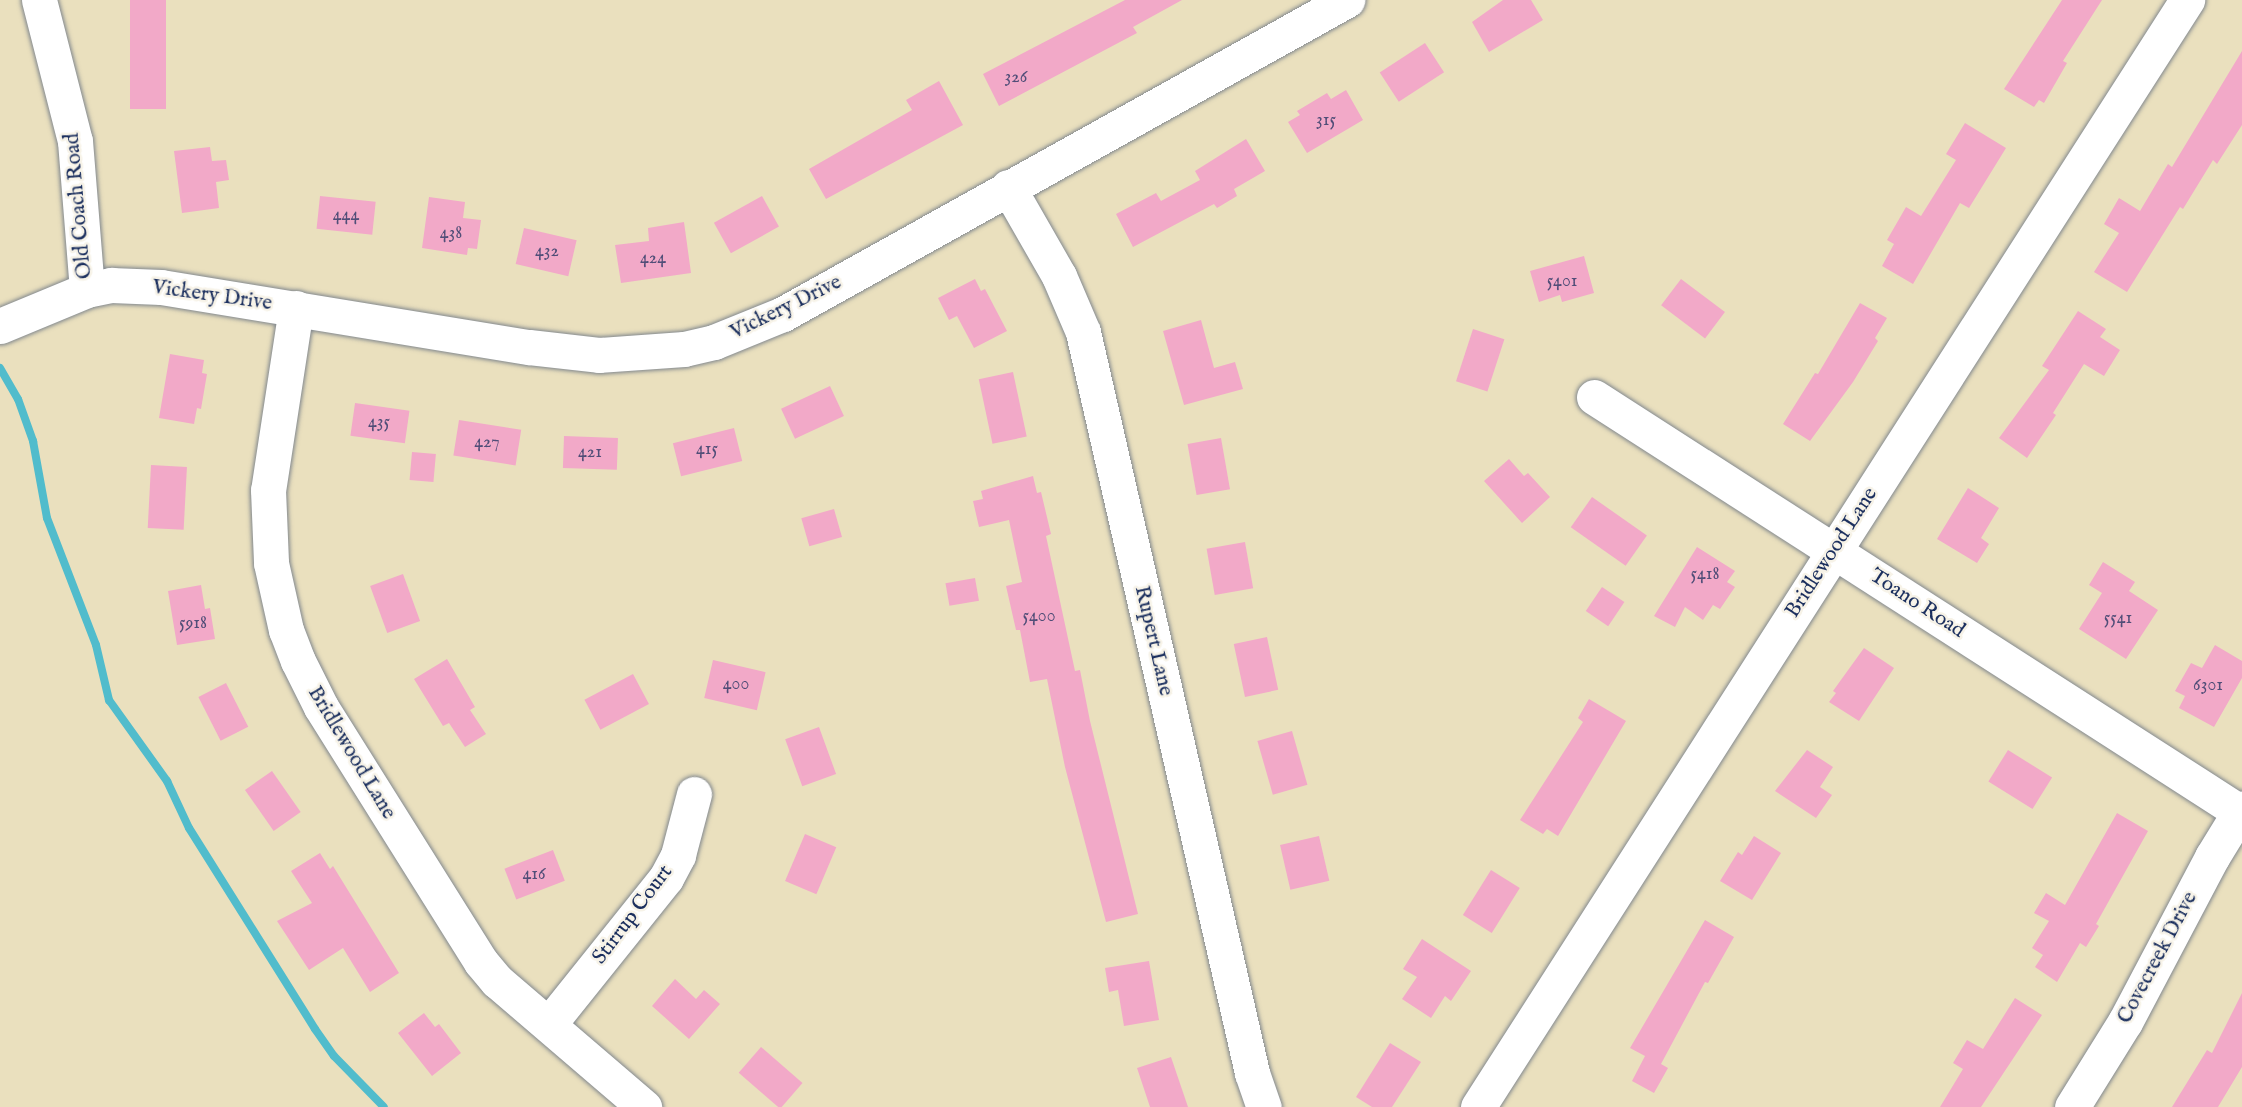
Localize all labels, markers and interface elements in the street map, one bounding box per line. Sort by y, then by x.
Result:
house number: 326 [1005,67,1027,89]
house number: 315 [1316,110,1336,132]
street label: Old Coach Road [60,132,98,280]
house number: 444 [333,205,359,227]
house number: 438 [440,223,462,245]
house number: 432 [535,241,559,263]
house number: 424 [640,248,666,270]
street label: Vickery Drive [726,270,846,346]
house number: 5401 [1547,271,1577,293]
street label: Vickery Drive [151,275,273,317]
house number: 435 [368,412,390,434]
house number: 427 [474,432,500,454]
house number: 415 [696,439,718,461]
house number: 421 [578,442,602,464]
street label: Bridlewood Lane [1780,483,1884,623]
house number: 5418 [1690,564,1720,586]
street label: Toano Road [1865,564,1969,644]
street label: Rupert Lane [1128,584,1178,698]
house number: 5400 [1023,606,1055,628]
house number: 5541 [2104,608,2132,630]
house number: 5918 [179,613,207,635]
house number: 400 [723,674,749,696]
house number: 6301 [2193,675,2223,697]
street label: Bridlewood Lane [301,682,401,824]
street label: Stirrup Court [587,860,679,970]
house number: 416 [522,864,546,886]
street label: Covecreek Drive [2113,888,2203,1028]

